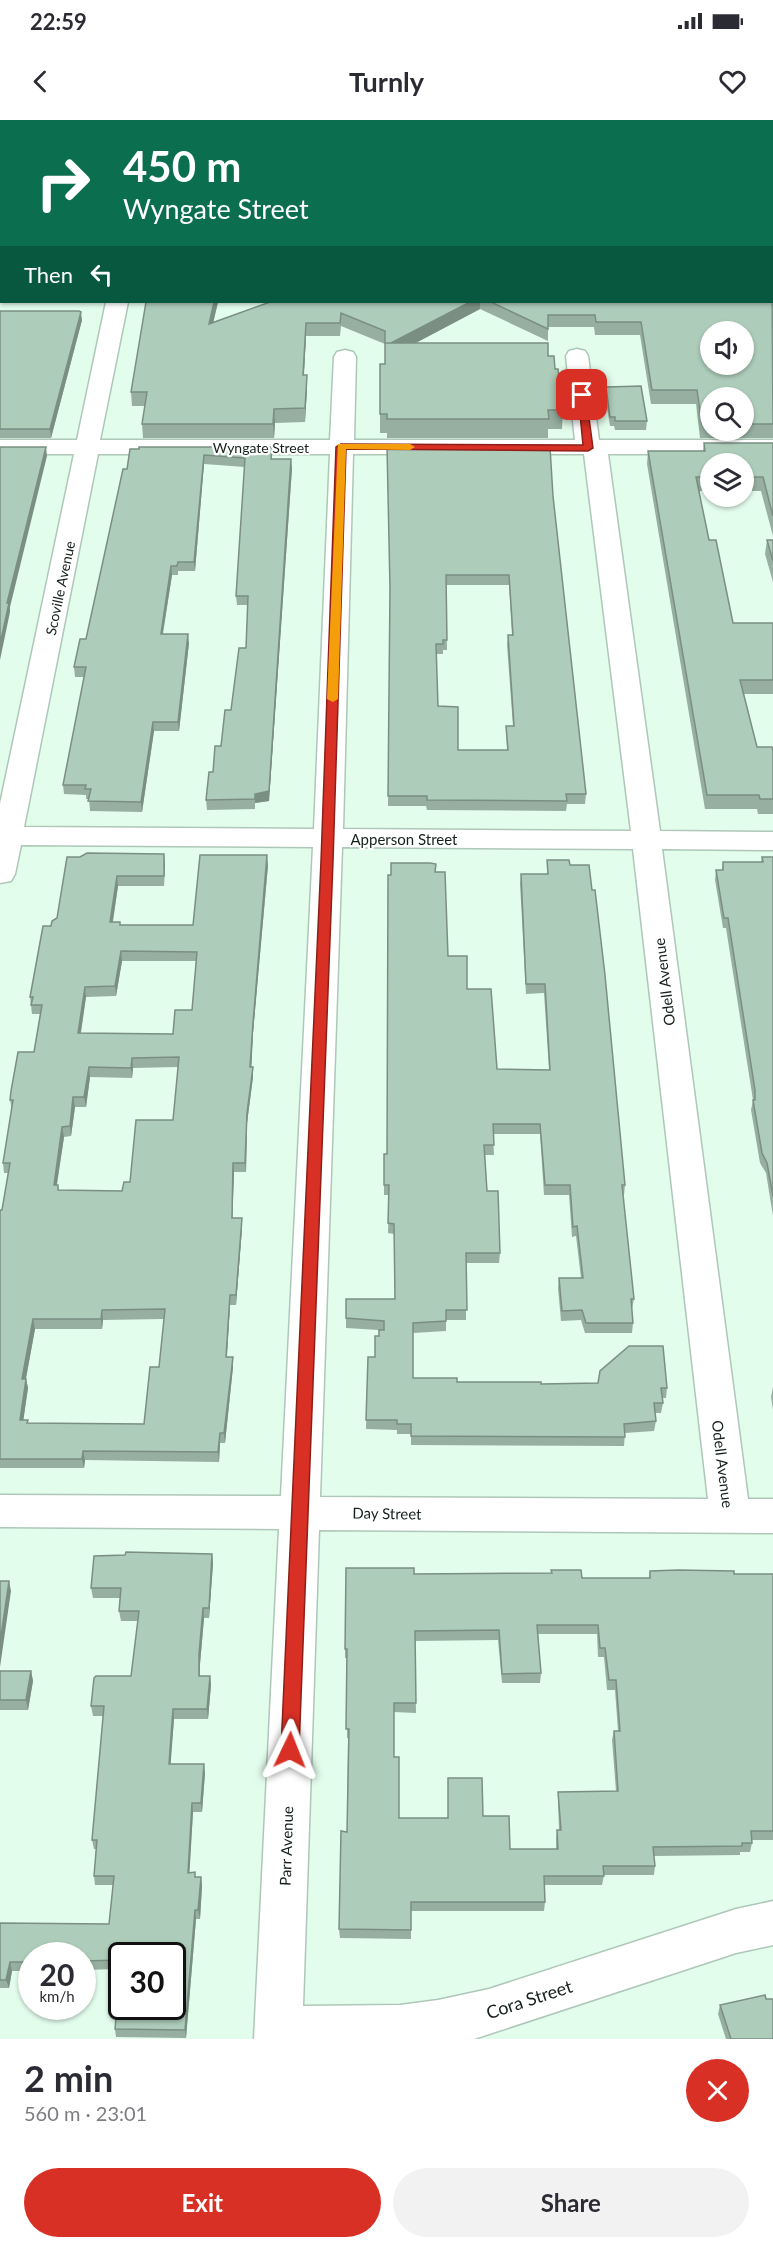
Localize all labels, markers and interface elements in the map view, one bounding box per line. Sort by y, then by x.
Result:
text: 22:59 [30,8,87,35]
icon: back [24,65,57,98]
text: Turnly [349,65,424,98]
icon: heart [716,65,749,98]
text: 450 m [123,141,241,191]
icon: right [24,144,102,222]
text: Wyngate Street [123,192,309,225]
icon: left [85,258,118,291]
text: Then [24,261,73,288]
map controls [700,321,754,507]
button: sound [700,321,754,375]
pin [556,369,607,420]
icon: arrive [565,378,598,411]
button: search [700,387,754,441]
street label: Wyngate Street [213,439,309,456]
button: layers [700,453,754,507]
street label: Scoville Avenue [42,539,78,637]
street label: Apperson Street [351,830,458,848]
street label: Odell Avenue [650,937,678,1027]
street label: Odell Avenue [709,1419,737,1509]
street label: Day Street [352,1503,422,1523]
position arrow [258,1718,322,1782]
street label: Parr Avenue [276,1806,296,1886]
speed limit sign: 30 [108,1942,186,2020]
text: 20 [40,1956,74,1992]
street label: Cora Street [483,1975,575,2023]
text: km/h [39,1987,75,2005]
text: 2 min [24,2056,113,2100]
button: close [686,2059,749,2122]
text: 560 m · 23:01 [24,2101,147,2125]
button: Exit [24,2168,381,2237]
button: Share [393,2168,749,2237]

